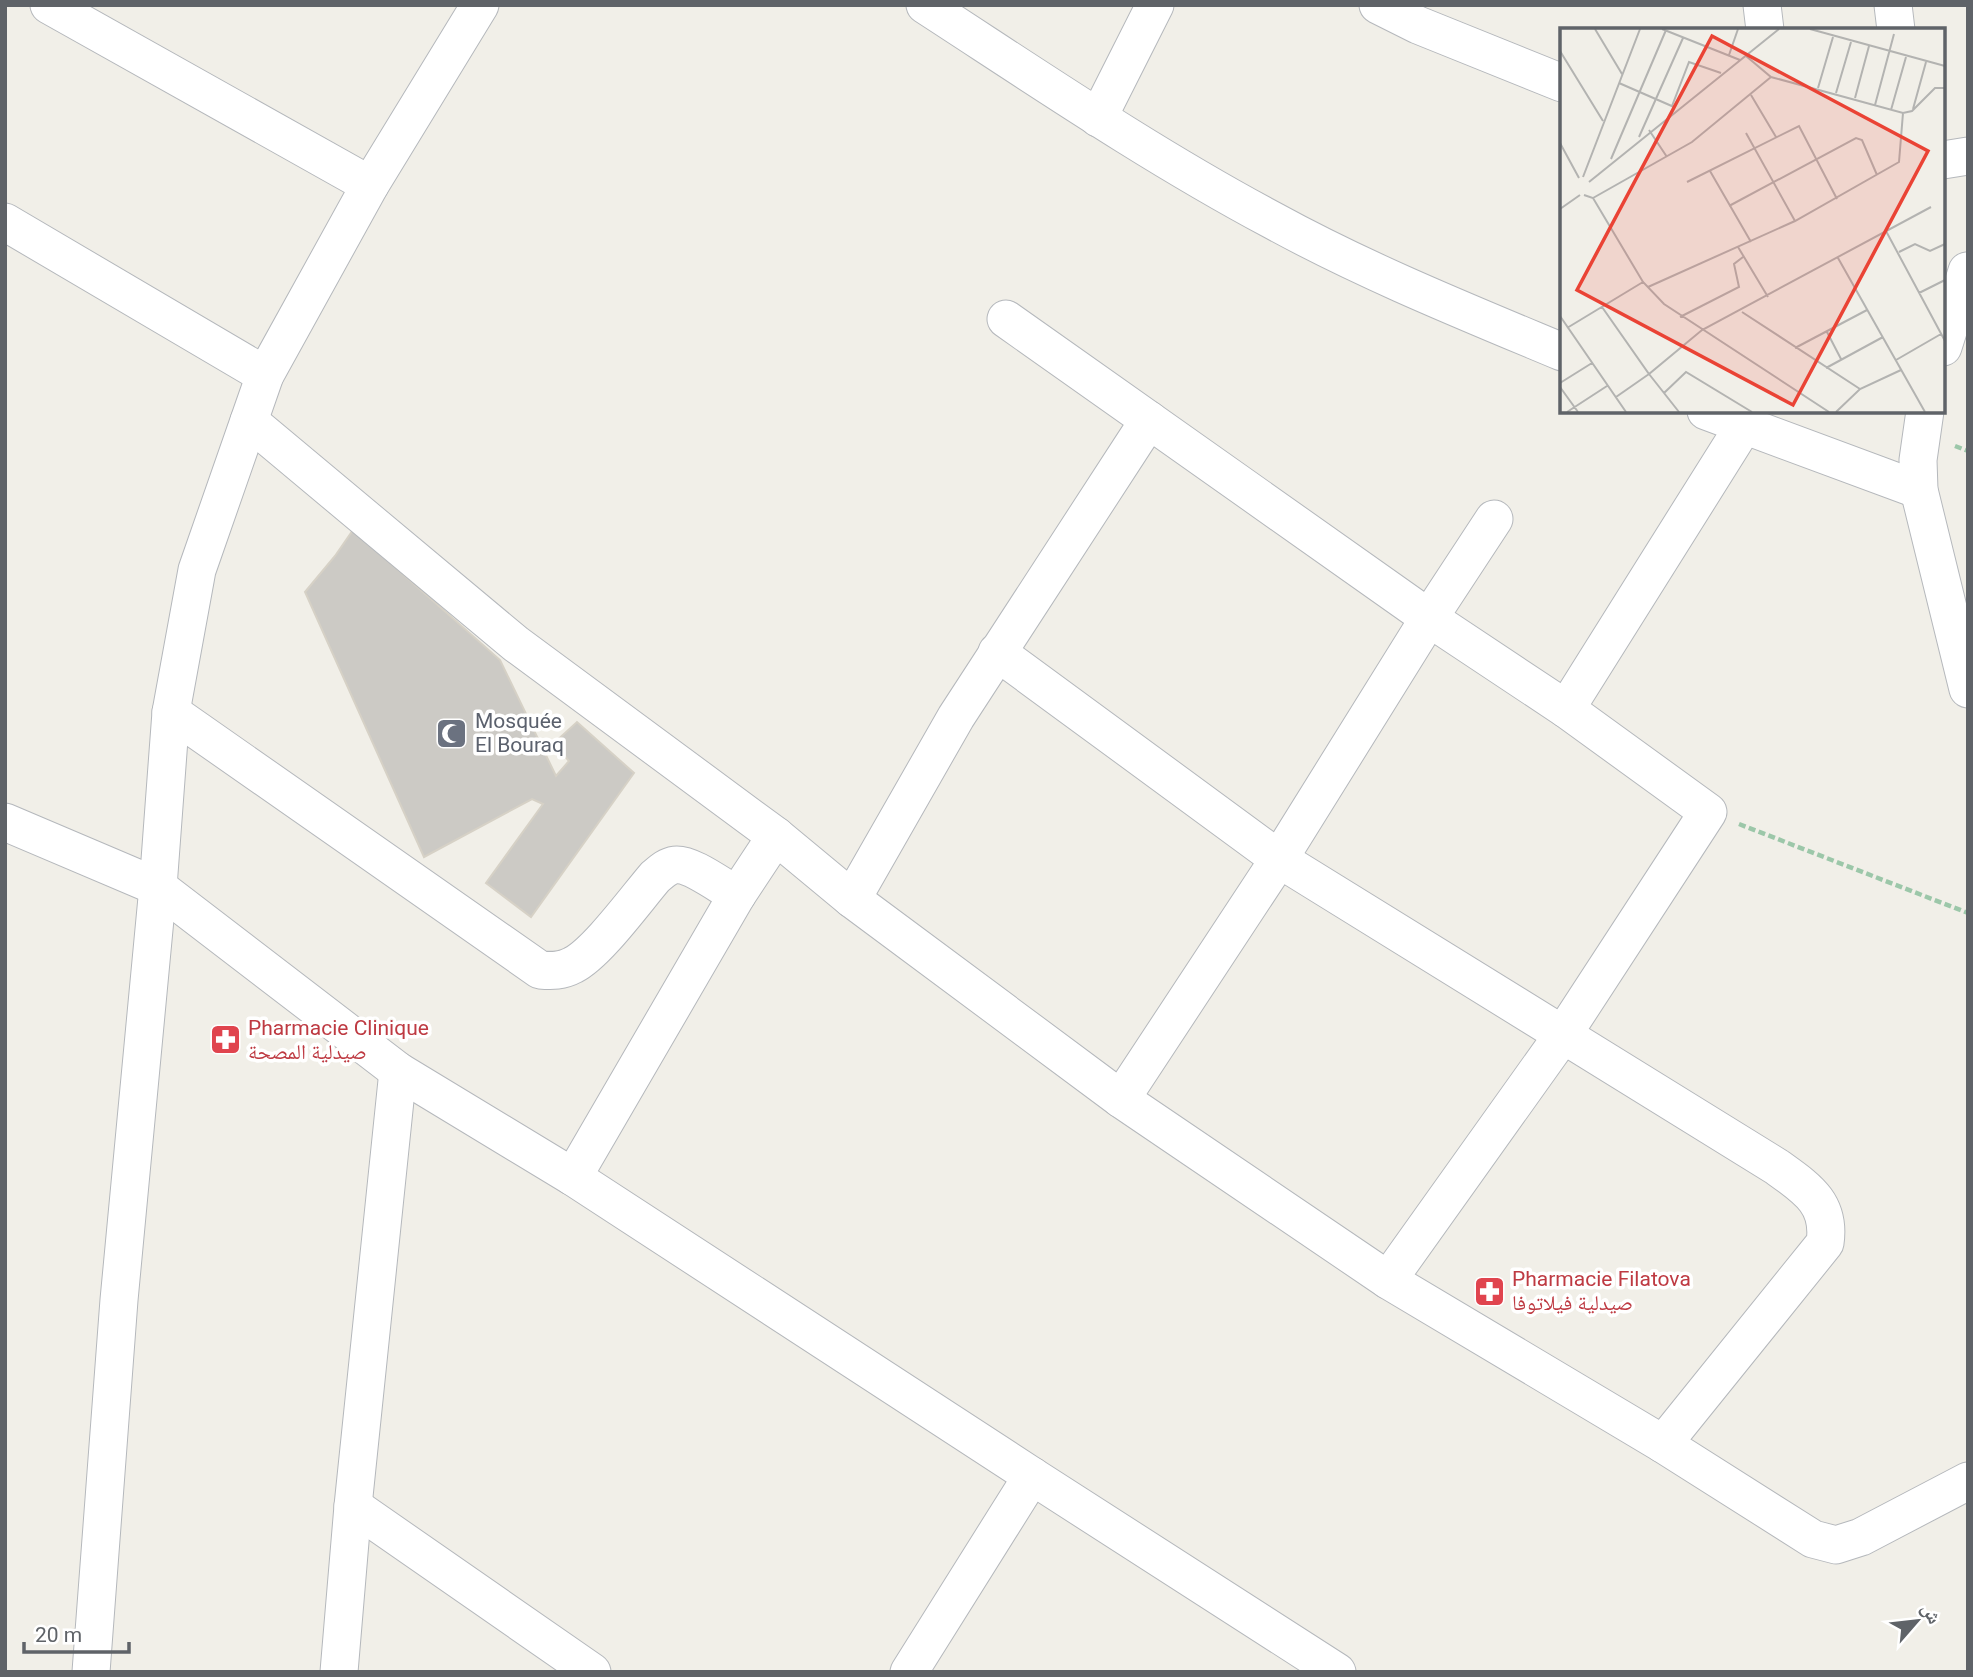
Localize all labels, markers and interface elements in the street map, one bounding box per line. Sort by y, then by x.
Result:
inset map [1560,28,1945,413]
place label: Mosquée El Bouraq [475,709,564,757]
mosque icon: Mosquée El Bouraq [435,716,469,750]
place label: Pharmacie Clinique صيدلية المصحة [248,1016,429,1064]
pharmacy icon: Pharmacie Clinique صيدلية المصحة [208,1023,242,1057]
place label: Pharmacie Filatova صيدلية فيلاتوفا [1512,1267,1691,1315]
pharmacy icon: Pharmacie Filatova صيدلية فيلاتوفا [1472,1274,1506,1308]
north arrow [1882,1586,1952,1656]
text: ش [1917,1599,1946,1628]
scale bar [24,1610,130,1654]
text: 20 m [35,1623,82,1647]

